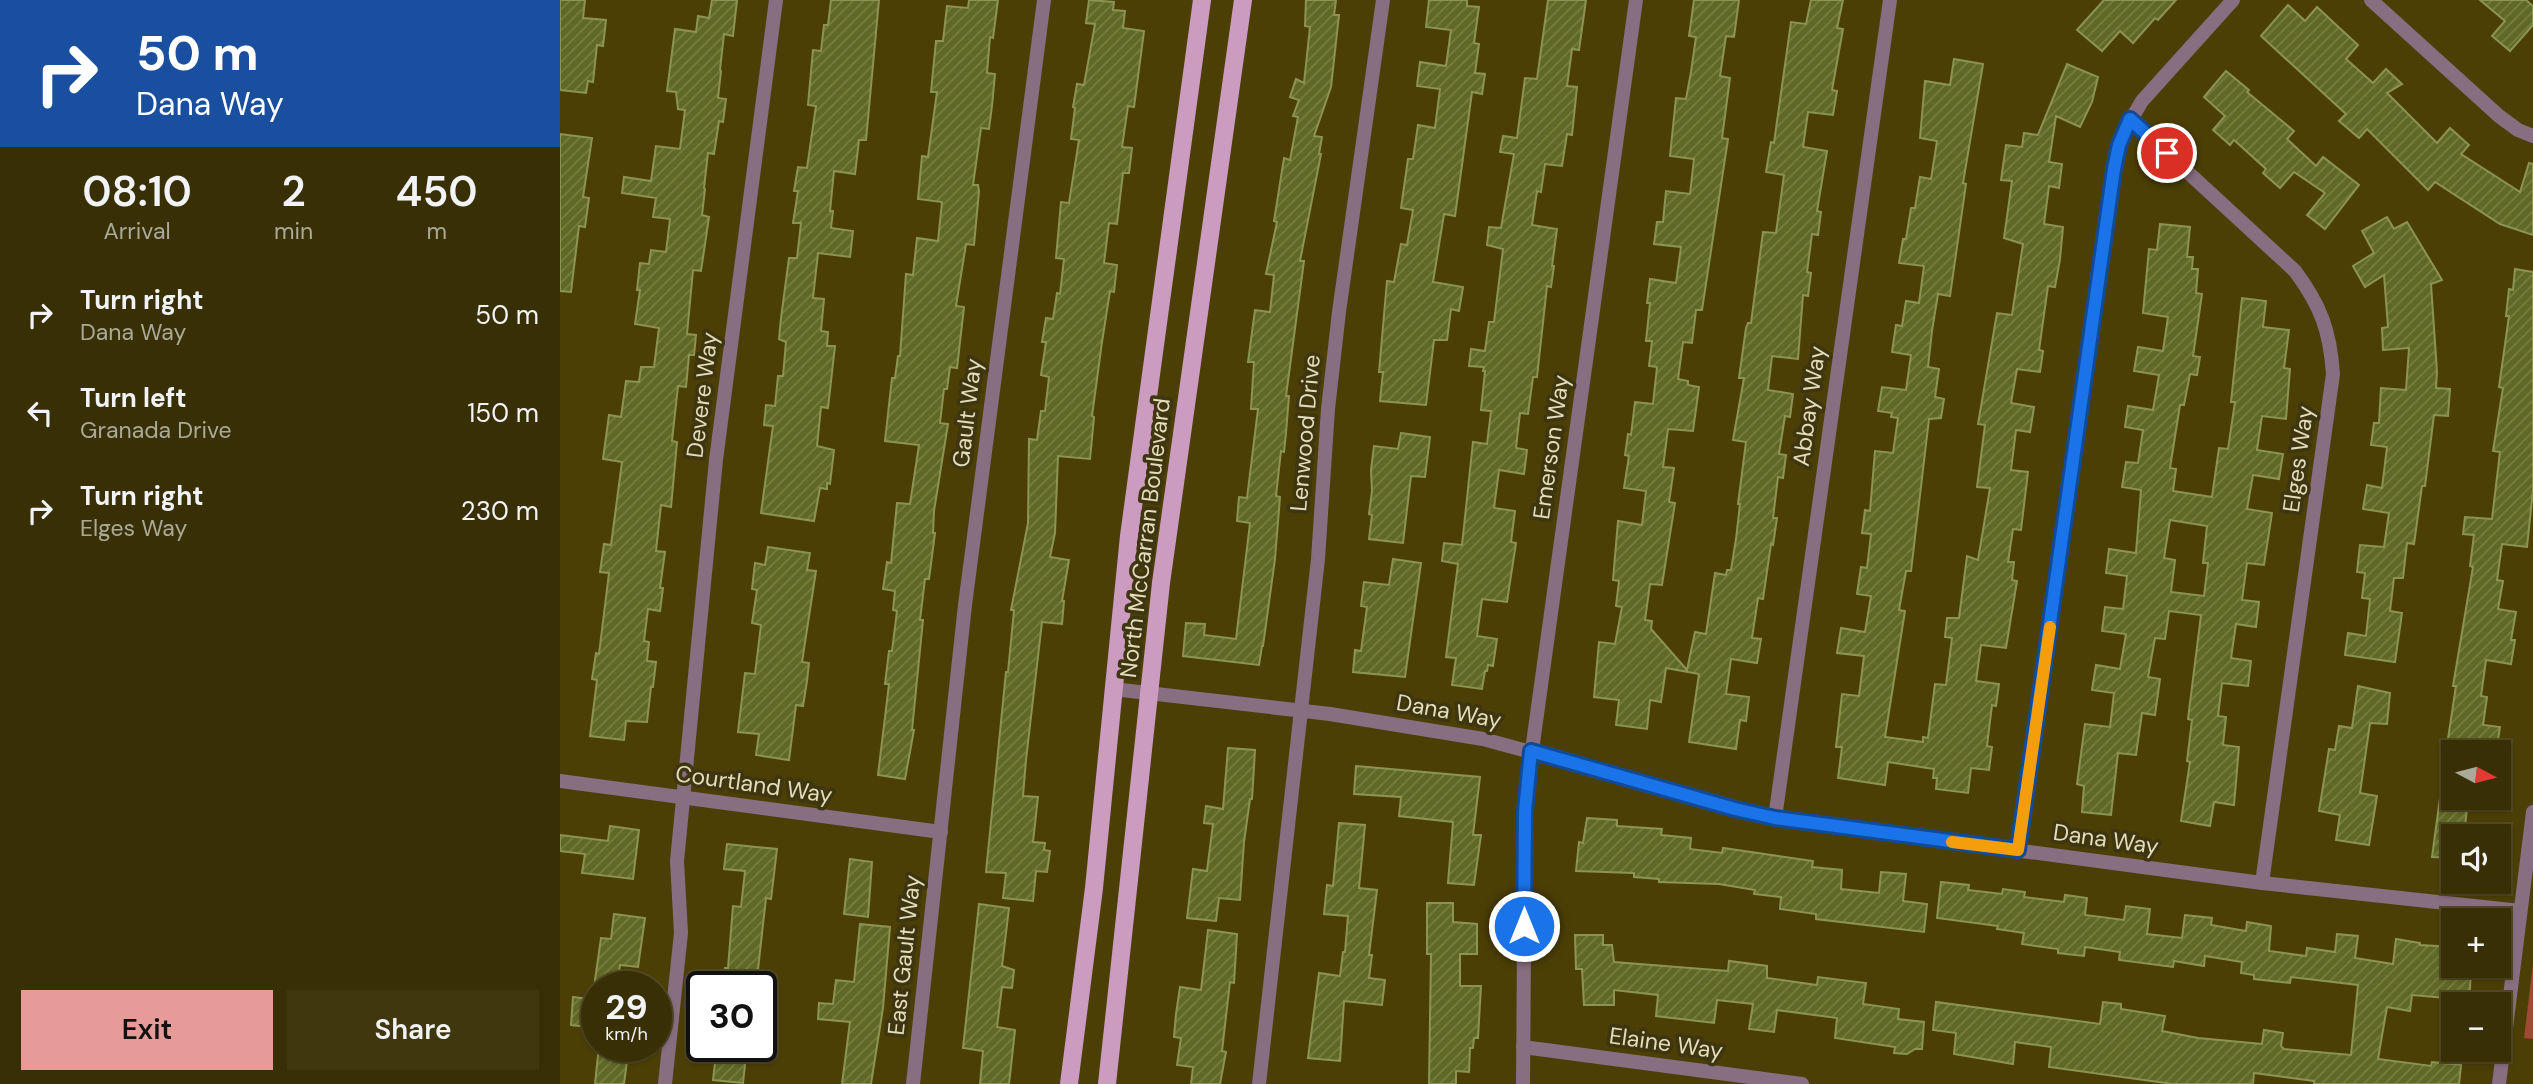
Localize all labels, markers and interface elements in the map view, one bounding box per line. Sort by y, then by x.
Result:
text: 50 m [136,21,259,85]
icon: right [21,28,112,119]
text: Dana Way [136,83,284,125]
pin [2137,123,2197,183]
icon: arrive [2148,134,2186,172]
text: 08:10 [82,164,192,219]
text: 2 [282,164,306,219]
text: 450 [396,164,478,219]
text: Arrival [104,216,171,246]
text: min [274,216,313,246]
text: m [426,216,447,246]
text: Turn right [80,283,204,317]
icon: right [21,296,59,334]
text: 50 m [475,298,539,332]
text: Dana Way [80,317,186,347]
street label: Devere Way [679,330,725,460]
street label: Abbay Way [1786,344,1832,468]
street label: Lenwood Drive [1283,353,1327,513]
street label: Gault Way [945,357,989,469]
street label: Emerson Way [1526,373,1576,521]
text: Turn left [80,381,187,415]
icon: left [21,394,59,432]
text: 150 m [467,396,539,430]
street label: North McCarran Boulevard [1113,396,1177,680]
street label: Elges Way [2276,404,2320,514]
text: Granada Drive [80,415,232,445]
text: Turn right [80,479,204,513]
icon: right [21,492,59,530]
text: 230 m [461,494,539,528]
text: Elges Way [80,513,187,543]
street label: Dana Way [1394,687,1504,735]
north arrow [2441,740,2511,810]
map controls [2441,740,2511,1062]
street label: Courtland Way [674,758,835,810]
street label: Dana Way [2051,817,2161,861]
button: sound [2441,824,2511,894]
street label: East Gault Way [881,873,927,1037]
position arrow [1487,889,1561,963]
button: + [2441,908,2511,978]
speed limit sign: 30 [686,971,777,1062]
text: 29 [605,984,648,1030]
button: Exit [21,990,273,1070]
button: Share [287,990,539,1070]
button: − [2441,992,2511,1062]
street label: Elaine Way [1607,1020,1725,1066]
text: km/h [605,1022,648,1046]

